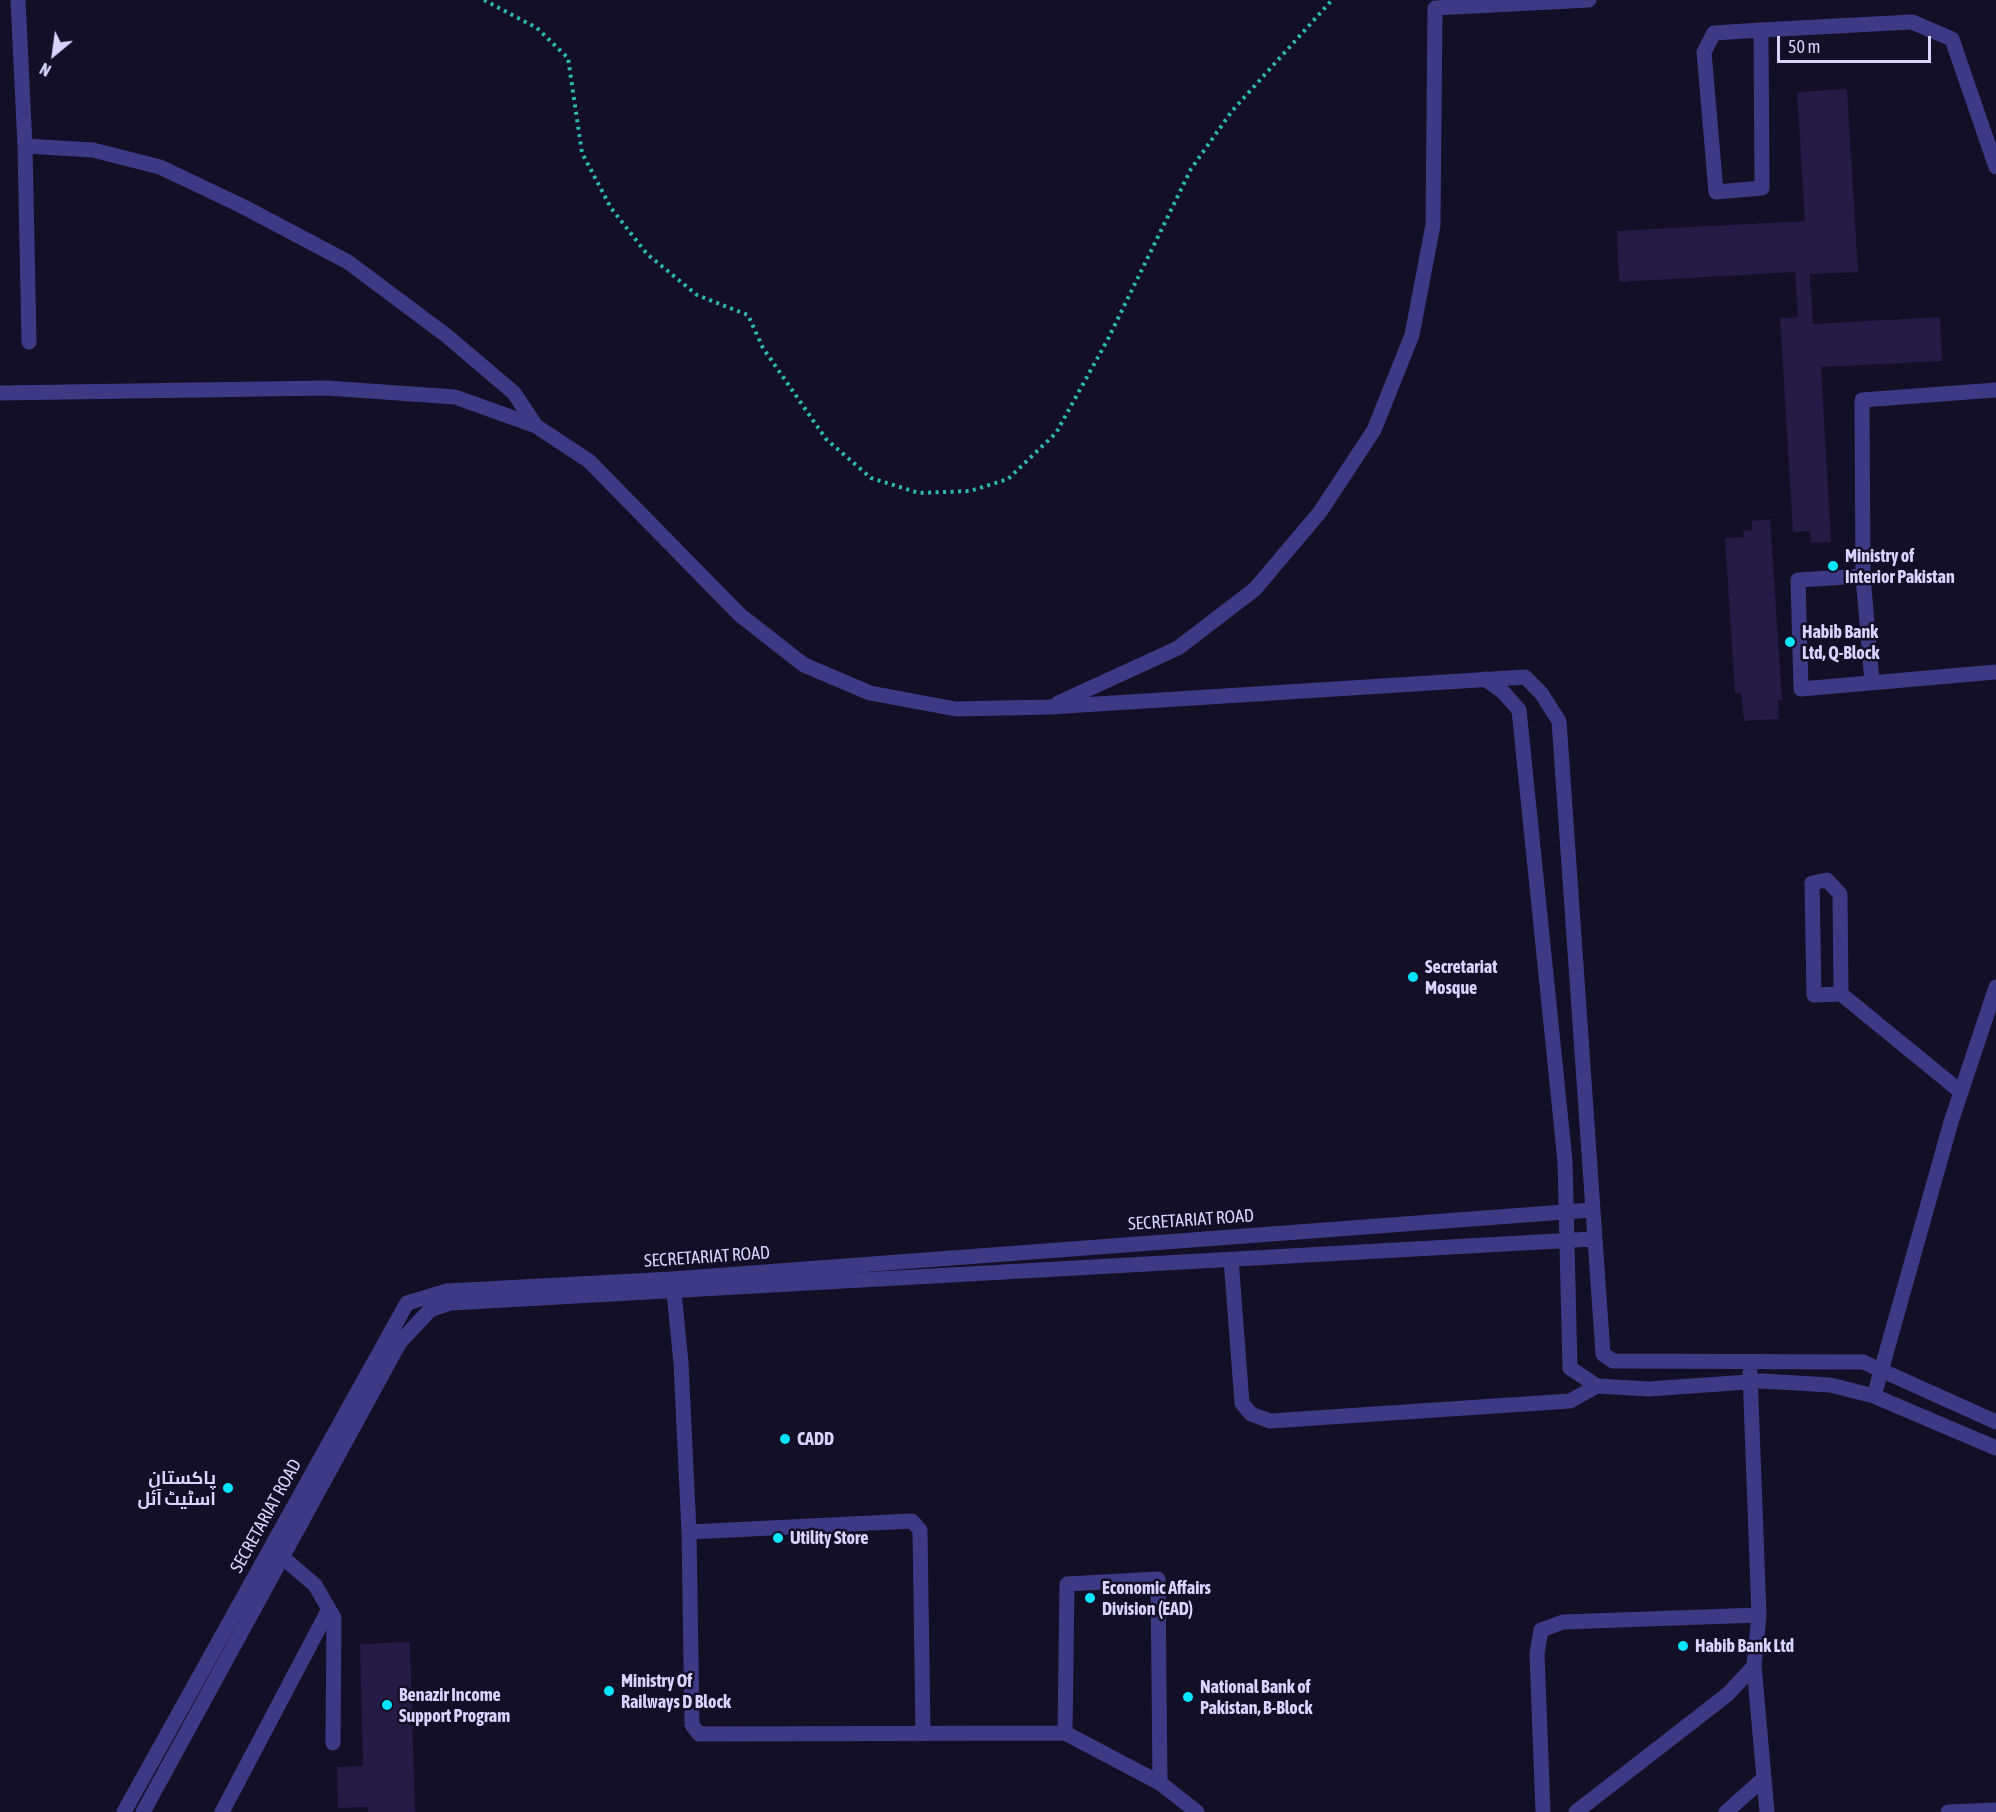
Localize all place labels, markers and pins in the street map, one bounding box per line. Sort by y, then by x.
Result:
place label: Ministry of Interior Pakistan [1845,545,1955,588]
marker: Ministry of Interior Pakistan [1826,559,1840,573]
place label: Habib Bank Ltd, Q-Block [1802,621,1879,664]
marker: Habib Bank Ltd, Q-Block [1783,635,1797,649]
place label: Secretariat Mosque [1425,956,1497,998]
marker: Secretariat Mosque [1406,970,1420,984]
place label: CADD [797,1428,834,1450]
marker: CADD [778,1432,792,1446]
place label: پاکستان اسٹیٹ آئل [137,1467,216,1510]
marker: پاکستان اسٹیٹ آئل [221,1481,235,1495]
place label: Utility Store [790,1527,868,1549]
marker: Utility Store [771,1531,785,1545]
place label: Economic Affairs Division (EAD) [1102,1577,1211,1620]
marker: Economic Affairs Division (EAD) [1083,1591,1097,1605]
place label: Habib Bank Ltd [1695,1635,1794,1657]
marker: Habib Bank Ltd [1676,1639,1690,1653]
place label: Ministry Of Railways D Block [621,1670,731,1712]
place label: National Bank of Pakistan, B-Block [1200,1676,1312,1718]
place label: Benazir Income Support Program [399,1684,510,1726]
marker: Ministry Of Railways D Block [602,1684,616,1698]
marker: National Bank of Pakistan, B-Block [1181,1690,1195,1704]
marker: Benazir Income Support Program [380,1698,394,1712]

